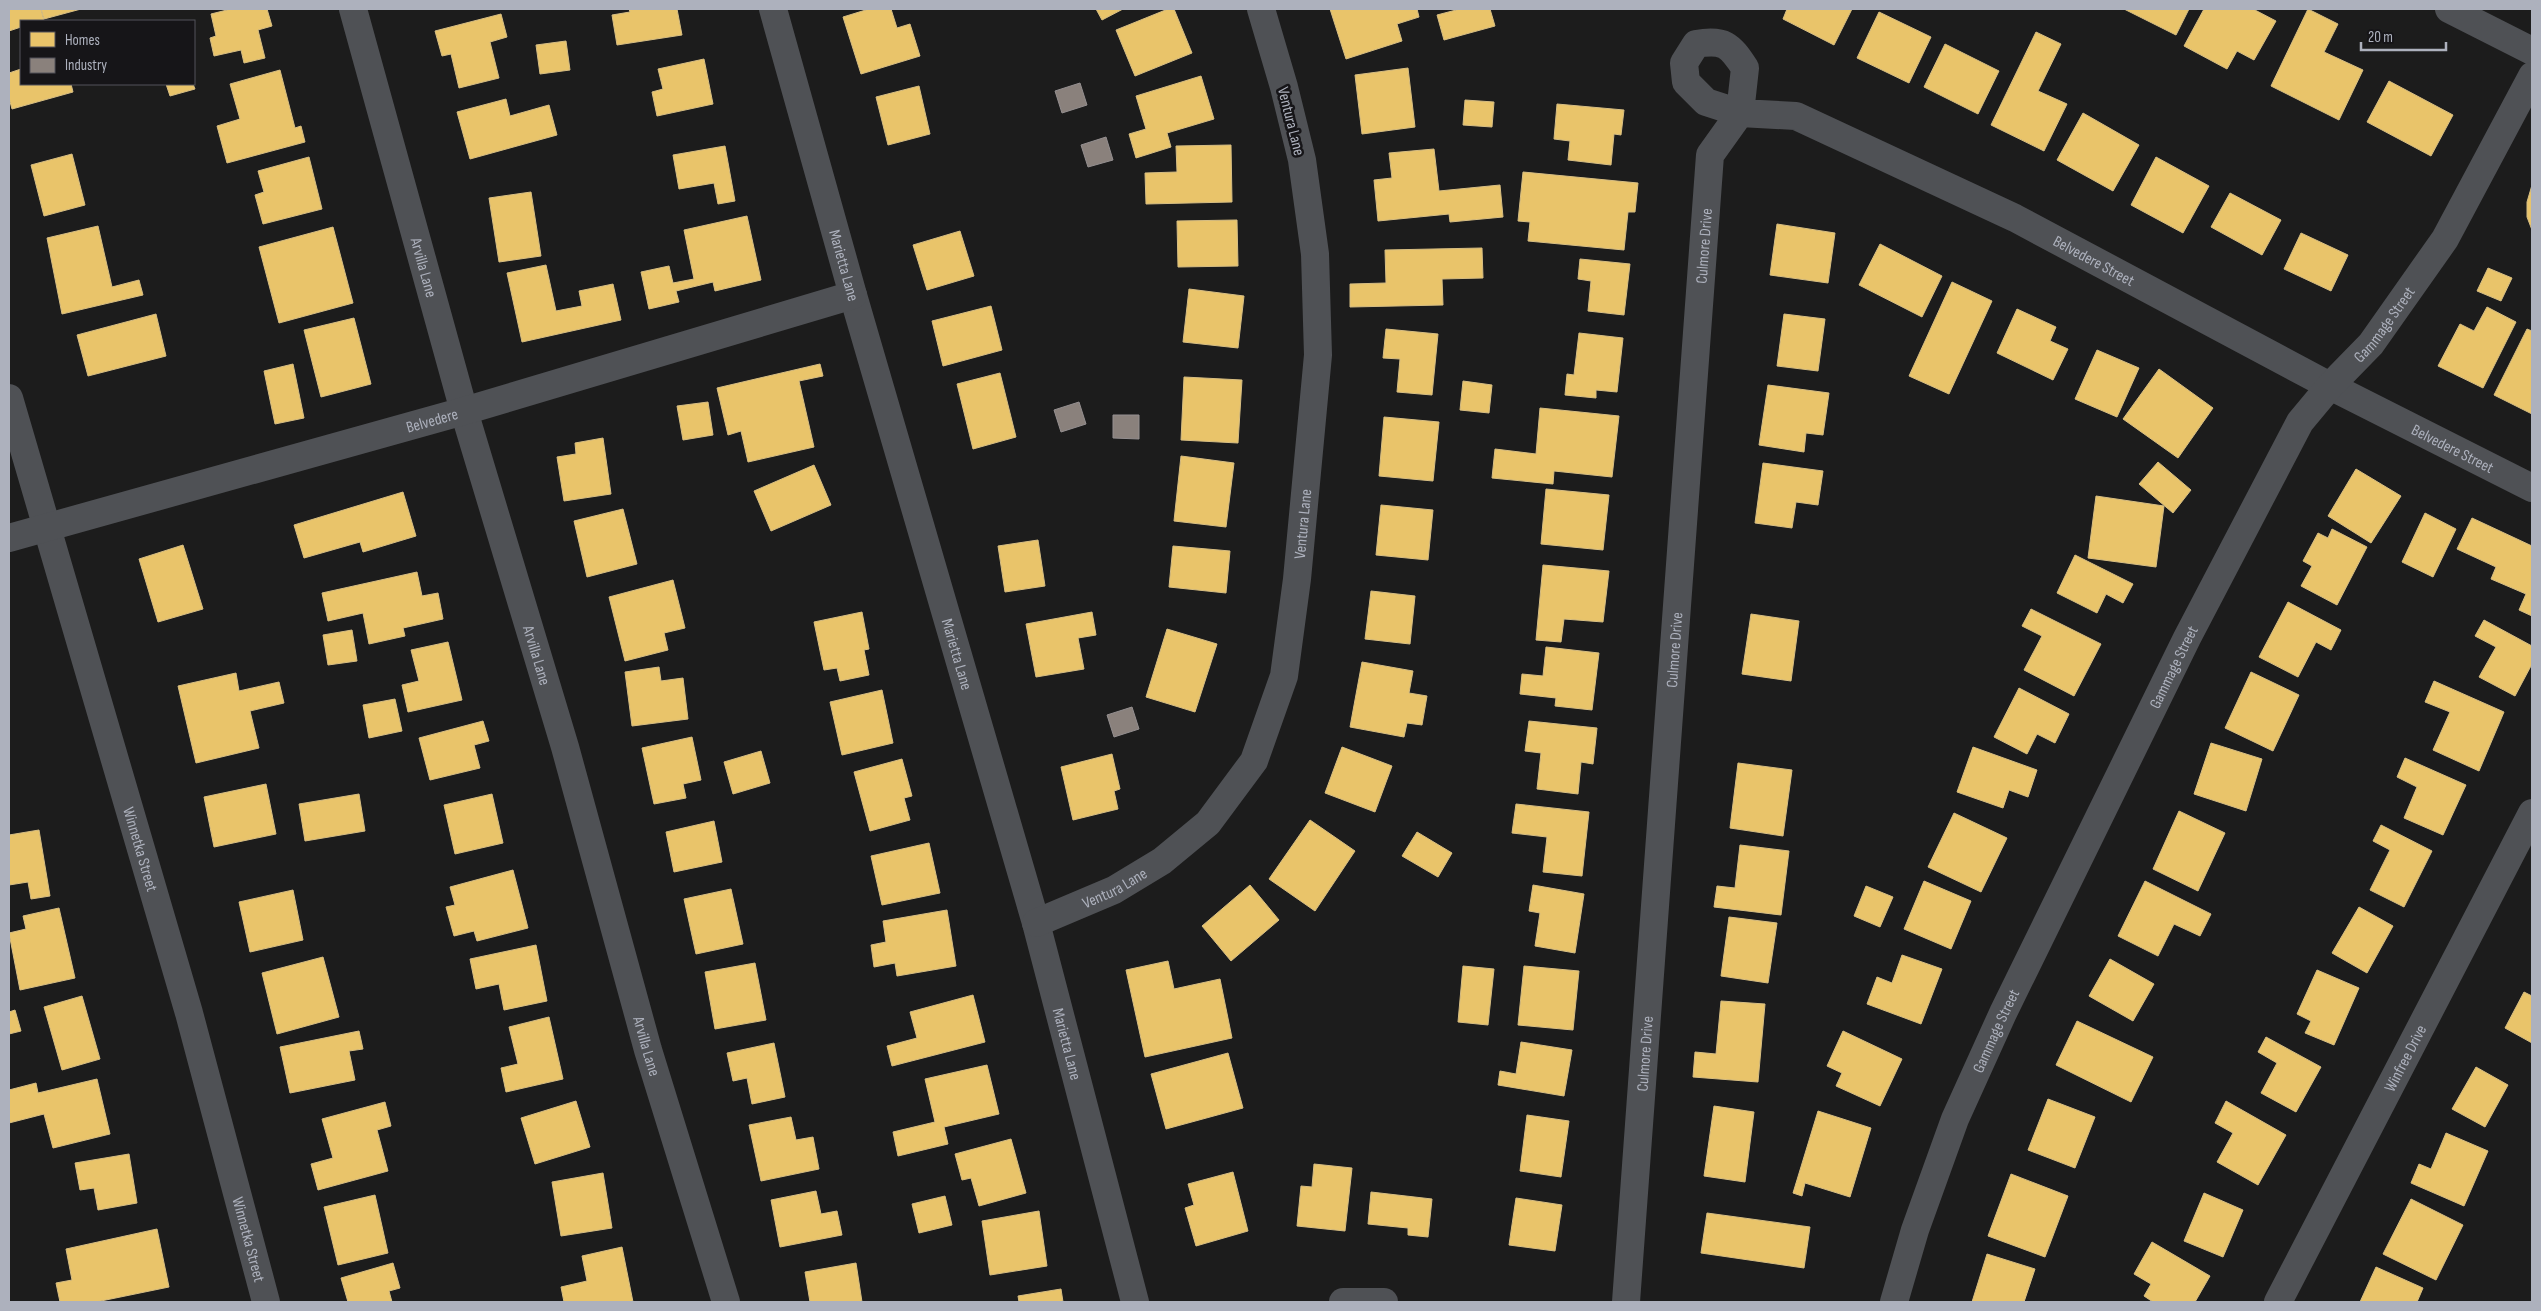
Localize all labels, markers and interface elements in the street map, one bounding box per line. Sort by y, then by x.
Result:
legend [20,20,195,85]
scale bar [2361,20,2446,52]
text: 20 m [2368,28,2393,47]
text: Homes [65,31,100,50]
text: Industry [65,56,107,75]
street label: Ventura Lane [1273,85,1308,158]
street label: Culmore Drive [1693,208,1717,284]
street label: Marietta Lane [824,228,862,304]
street label: Belvedere Street [2050,232,2137,291]
street label: Arvilla Lane [405,235,440,300]
street label: Gammage Street [2350,283,2420,367]
street label: Belvedere [404,405,460,438]
street label: Belvedere Street [2408,421,2496,478]
street label: Ventura Lane [1291,488,1316,560]
street label: Culmore Drive [1663,611,1687,688]
street label: Marietta Lane [937,617,976,692]
street label: Arvilla Lane [518,623,554,688]
street label: Gammage Street [2146,623,2203,712]
street label: Winnetka Street [118,805,161,894]
street label: Ventura Lane [1080,864,1151,913]
street label: Gammage Street [1969,986,2024,1076]
street label: Marietta Lane [1048,1006,1085,1082]
street label: Arvilla Lane [628,1014,663,1079]
street label: Culmore Drive [1633,1015,1658,1092]
street label: Winfree Drive [2381,1022,2431,1095]
street label: Winnetka Street [227,1195,268,1284]

